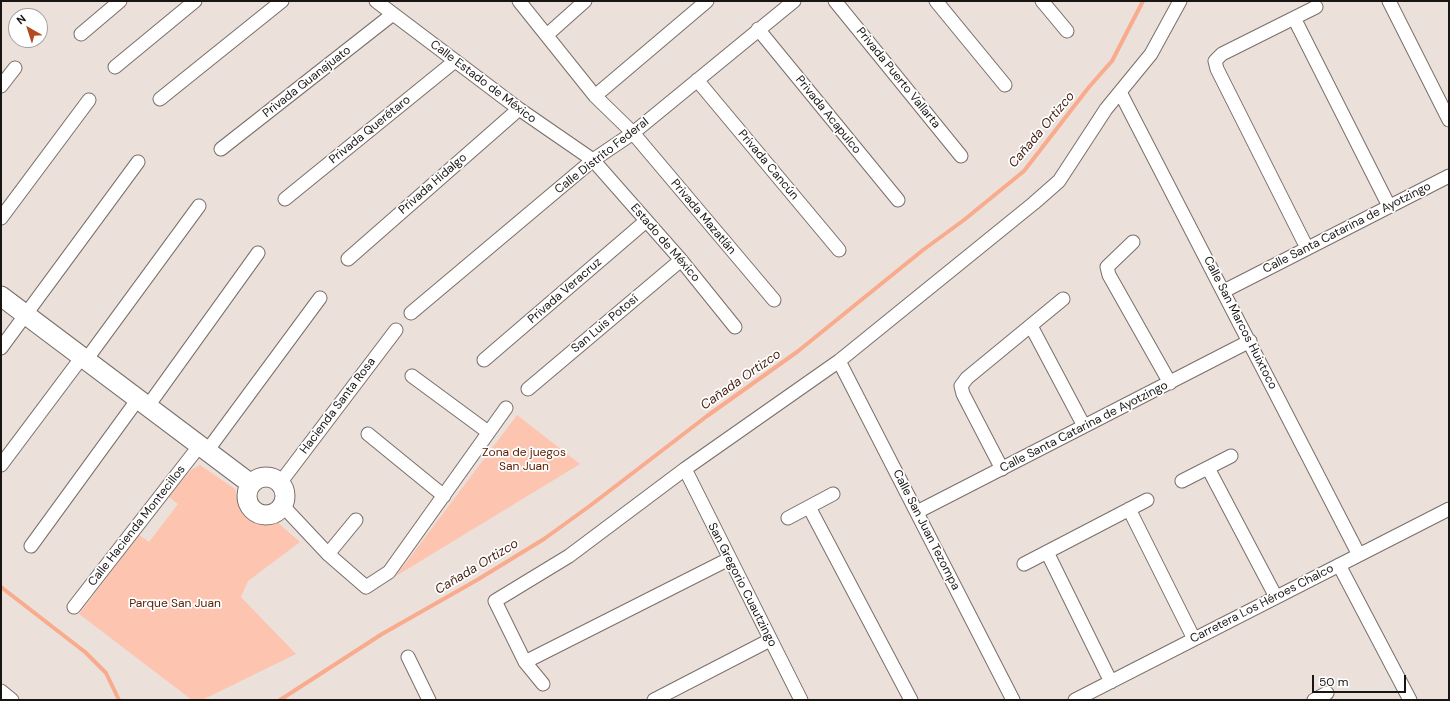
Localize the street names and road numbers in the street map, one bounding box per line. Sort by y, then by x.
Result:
street label: Privada Puerto Vallarta [853,25,943,131]
street label: Calle Estado de México [427,37,539,127]
street label: Privada Guanajuato [260,43,354,121]
street label: Privada Acapulco [792,73,864,157]
street label: Privada Querétaro [326,93,414,167]
street label: Calle Distrito Federal [552,115,652,197]
street label: Privada Cancún [735,127,801,203]
street label: Privada Hidalgo [396,151,470,217]
street label: Privada Mazatlán [667,177,739,257]
street label: Calle Santa Catarina de Ayotzingo [1261,179,1433,277]
street label: Estado de México [627,201,703,285]
street label: Calle San Marcos Huixtoco [1200,254,1280,392]
street label: Privada Veracruz [525,255,605,327]
street label: San Luis Potosí [569,292,641,356]
street label: Hacienda Santa Rosa [297,355,379,457]
street label: Calle Santa Catarina de Ayotzingo [998,378,1170,476]
street label: Calle Hacienda Montecillos [85,463,189,589]
street label: Calle San Juan Tezompa [889,467,963,593]
street label: San Gregorio Cuautzingo [704,521,780,649]
street label: Carretera Los Héroes Chalco [1188,561,1336,647]

